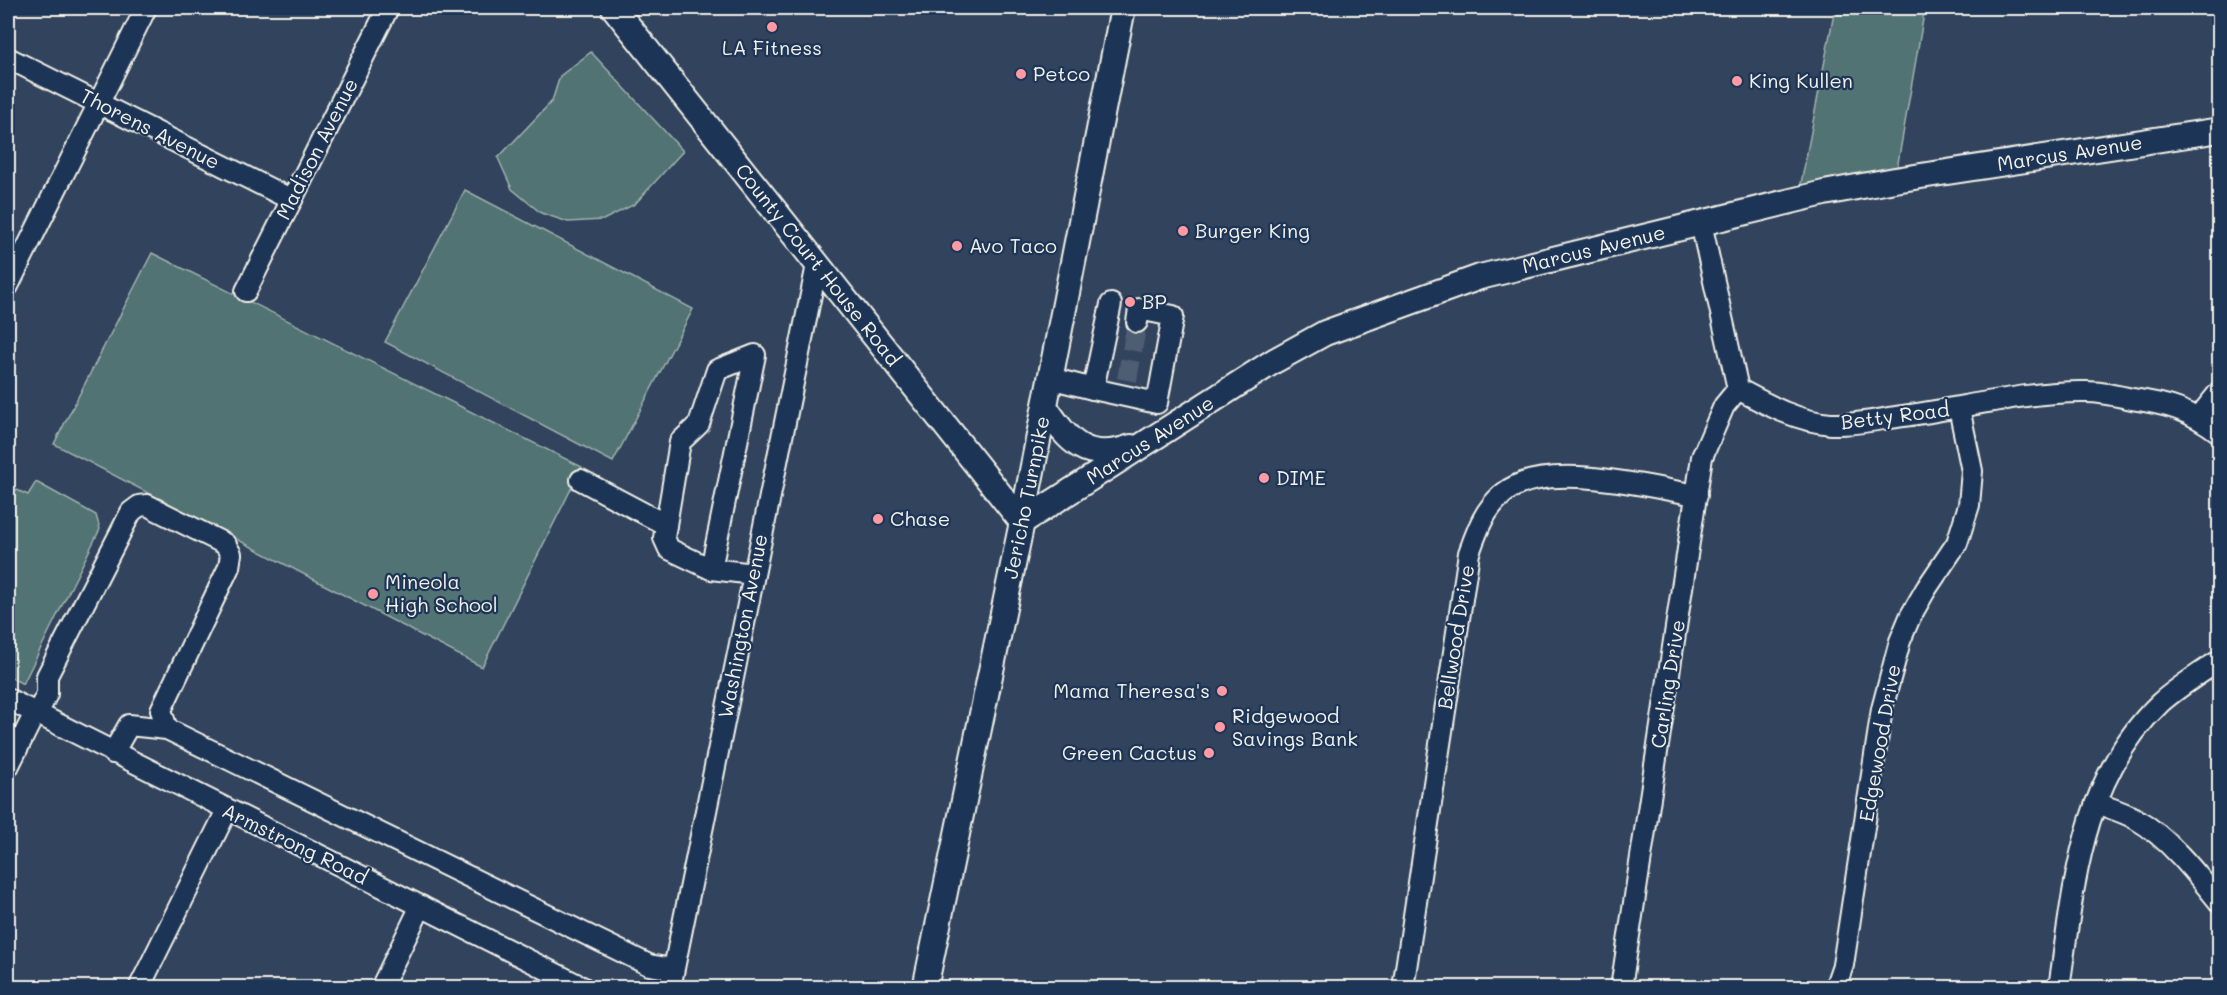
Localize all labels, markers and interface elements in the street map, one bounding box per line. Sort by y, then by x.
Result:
marker: LA Fitness [765,20,779,34]
place label: LA Fitness [722,34,822,60]
place label: Petco [1033,60,1090,86]
marker: Petco [1014,67,1028,81]
place label: King Kullen [1749,67,1853,93]
street label: Madison Avenue [269,73,363,224]
marker: King Kullen [1730,74,1744,88]
street label: Thorens Avenue [76,82,225,174]
street label: Marcus Avenue [1995,128,2144,176]
street label: County Court House Road [730,158,907,371]
place label: Burger King [1195,217,1310,243]
street label: Marcus Avenue [1519,218,1668,278]
marker: Burger King [1176,224,1190,238]
place label: Avo Taco [969,232,1057,258]
marker: Avo Taco [950,239,964,253]
place label: BP [1142,288,1167,314]
marker: BP [1123,295,1137,309]
street label: Marcus Avenue [1081,389,1218,490]
street label: Betty Road [1839,395,1951,435]
street label: Jericho Turnpike [997,414,1055,581]
place label: DIME [1276,464,1326,490]
marker: DIME [1257,471,1271,485]
place label: Chase [890,505,950,531]
marker: Chase [871,512,885,526]
street label: Washington Avenue [711,531,773,720]
street label: Bellwood Drive [1431,563,1479,711]
place label: Mineola High School [385,568,498,617]
marker: Mineola High School [366,587,380,601]
street label: Carling Drive [1644,618,1690,750]
street label: Edgewood Drive [1852,662,1906,824]
place label: Mama Theresa's [1053,677,1210,703]
marker: Mama Theresa's [1215,684,1229,698]
place label: Ridgewood Savings Bank [1232,702,1358,751]
marker: Ridgewood Savings Bank [1213,720,1227,734]
place label: Green Cactus [1062,739,1197,765]
marker: Green Cactus [1202,746,1216,760]
street label: Armstrong Road [218,797,373,890]

